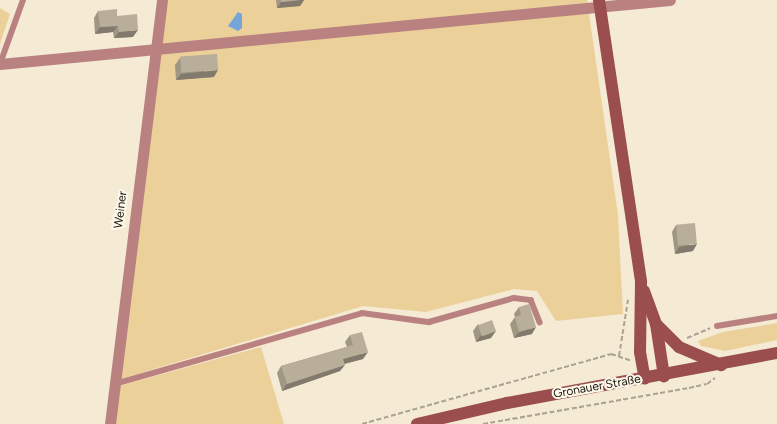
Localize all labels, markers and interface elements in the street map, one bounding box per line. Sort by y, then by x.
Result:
street label: Weiner [112,190,130,230]
street label: Gronauer Straße [552,372,642,402]

